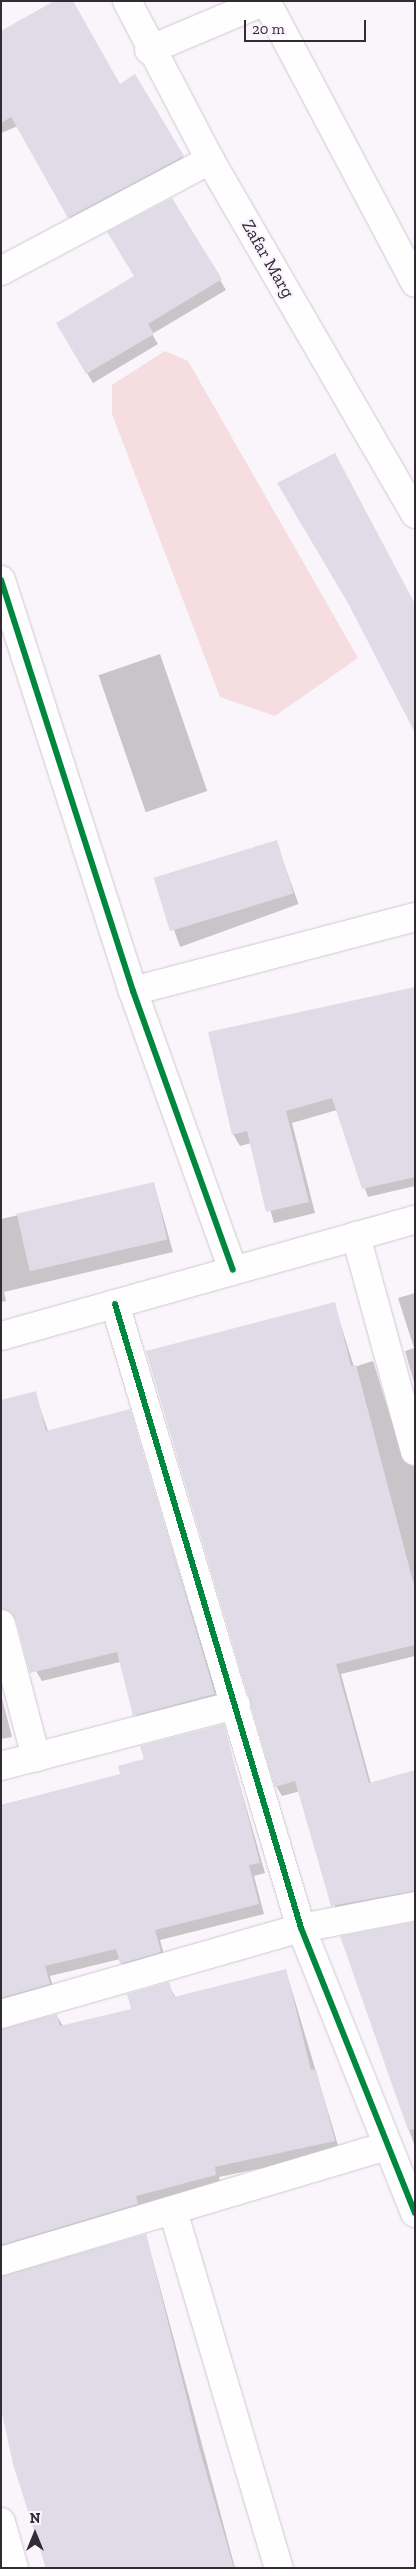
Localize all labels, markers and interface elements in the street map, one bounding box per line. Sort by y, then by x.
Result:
scale bar [246,10,368,42]
text: 20 m [252,20,285,38]
street label: Zafar Marg [237,216,299,302]
north arrow [10,2509,60,2559]
text: N [30,2510,40,2527]

